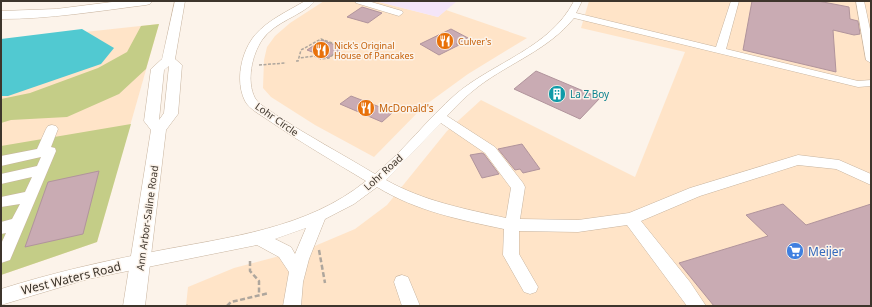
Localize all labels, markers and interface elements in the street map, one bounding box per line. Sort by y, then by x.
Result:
restaurant icon: Culver's [435,31,455,51]
place label: Culver's [458,35,491,48]
place label: Nick's Original House of Pancakes [334,39,414,62]
restaurant icon: Nick's Original House of Pancakes [311,40,331,60]
building icon: La Z Boy [547,84,567,104]
place label: La Z Boy [570,87,610,101]
restaurant icon: McDonald's [356,98,376,118]
street label: Lohr Circle [252,99,302,139]
place label: McDonald's [379,101,434,115]
street label: Lohr Road [360,151,406,193]
street label: Ann Arbor-Saline Road [133,164,161,272]
supermarket icon: Meijer [785,241,805,261]
place label: Meijer [808,243,844,260]
street label: West Waters Road [19,257,123,299]

